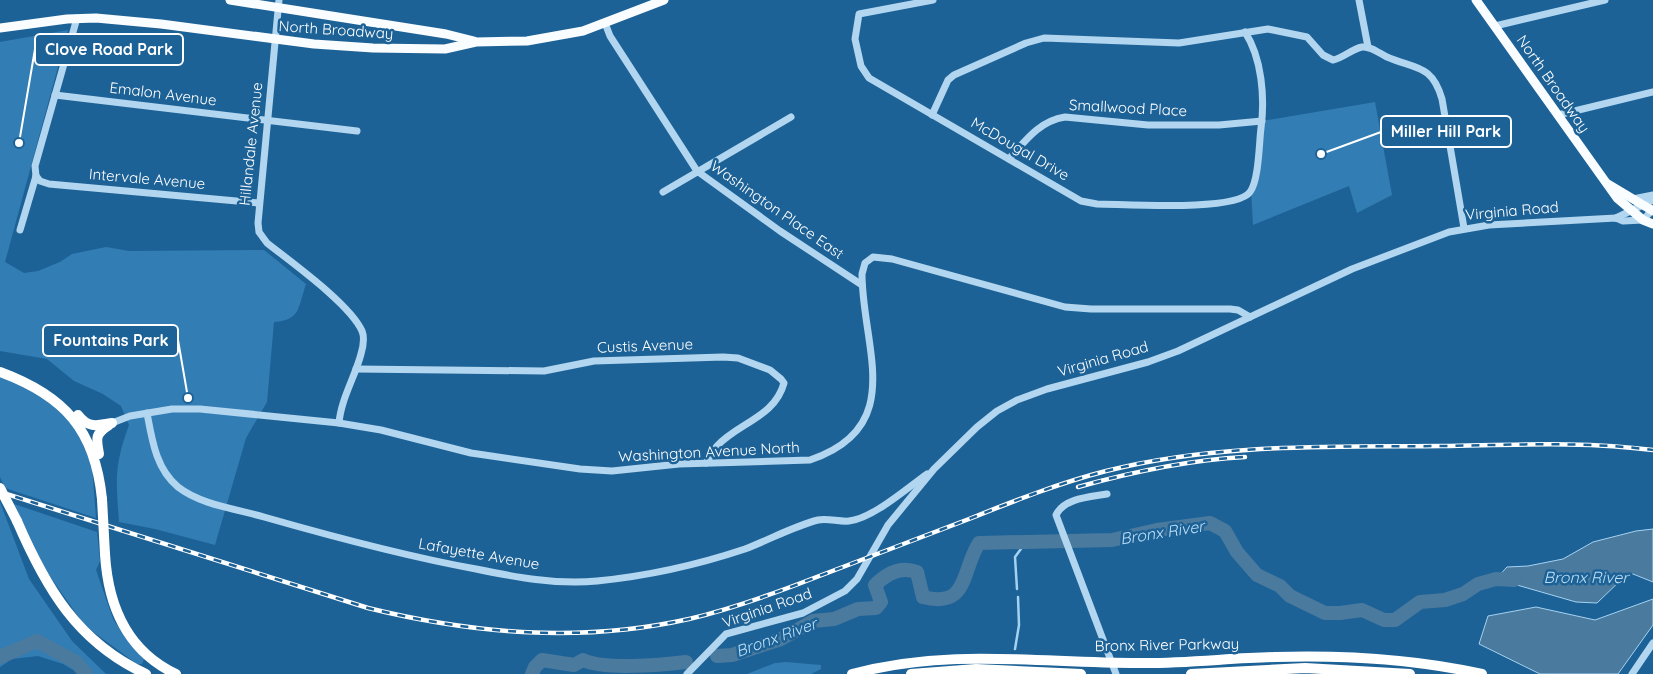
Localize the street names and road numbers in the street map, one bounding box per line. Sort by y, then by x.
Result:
street label: North Broadway [278,16,394,43]
street label: North Broadway [1513,31,1594,136]
street label: Emalon Avenue [108,78,218,109]
street label: Hillandale Avenue [235,81,266,207]
street label: Smallwood Place [1069,95,1188,120]
street label: McDougal Drive [968,113,1073,184]
street label: Washington Place East [707,156,848,263]
street label: Intervale Avenue [88,164,206,193]
street label: Virginia Road [1465,197,1559,224]
street label: Custis Avenue [597,334,693,357]
street label: Virginia Road [1055,336,1150,381]
street label: Washington Avenue North [618,437,800,466]
street label: Lafayette Avenue [417,534,541,573]
street label: Virginia Road [719,583,814,632]
street label: Bronx River Parkway [1095,634,1239,655]

